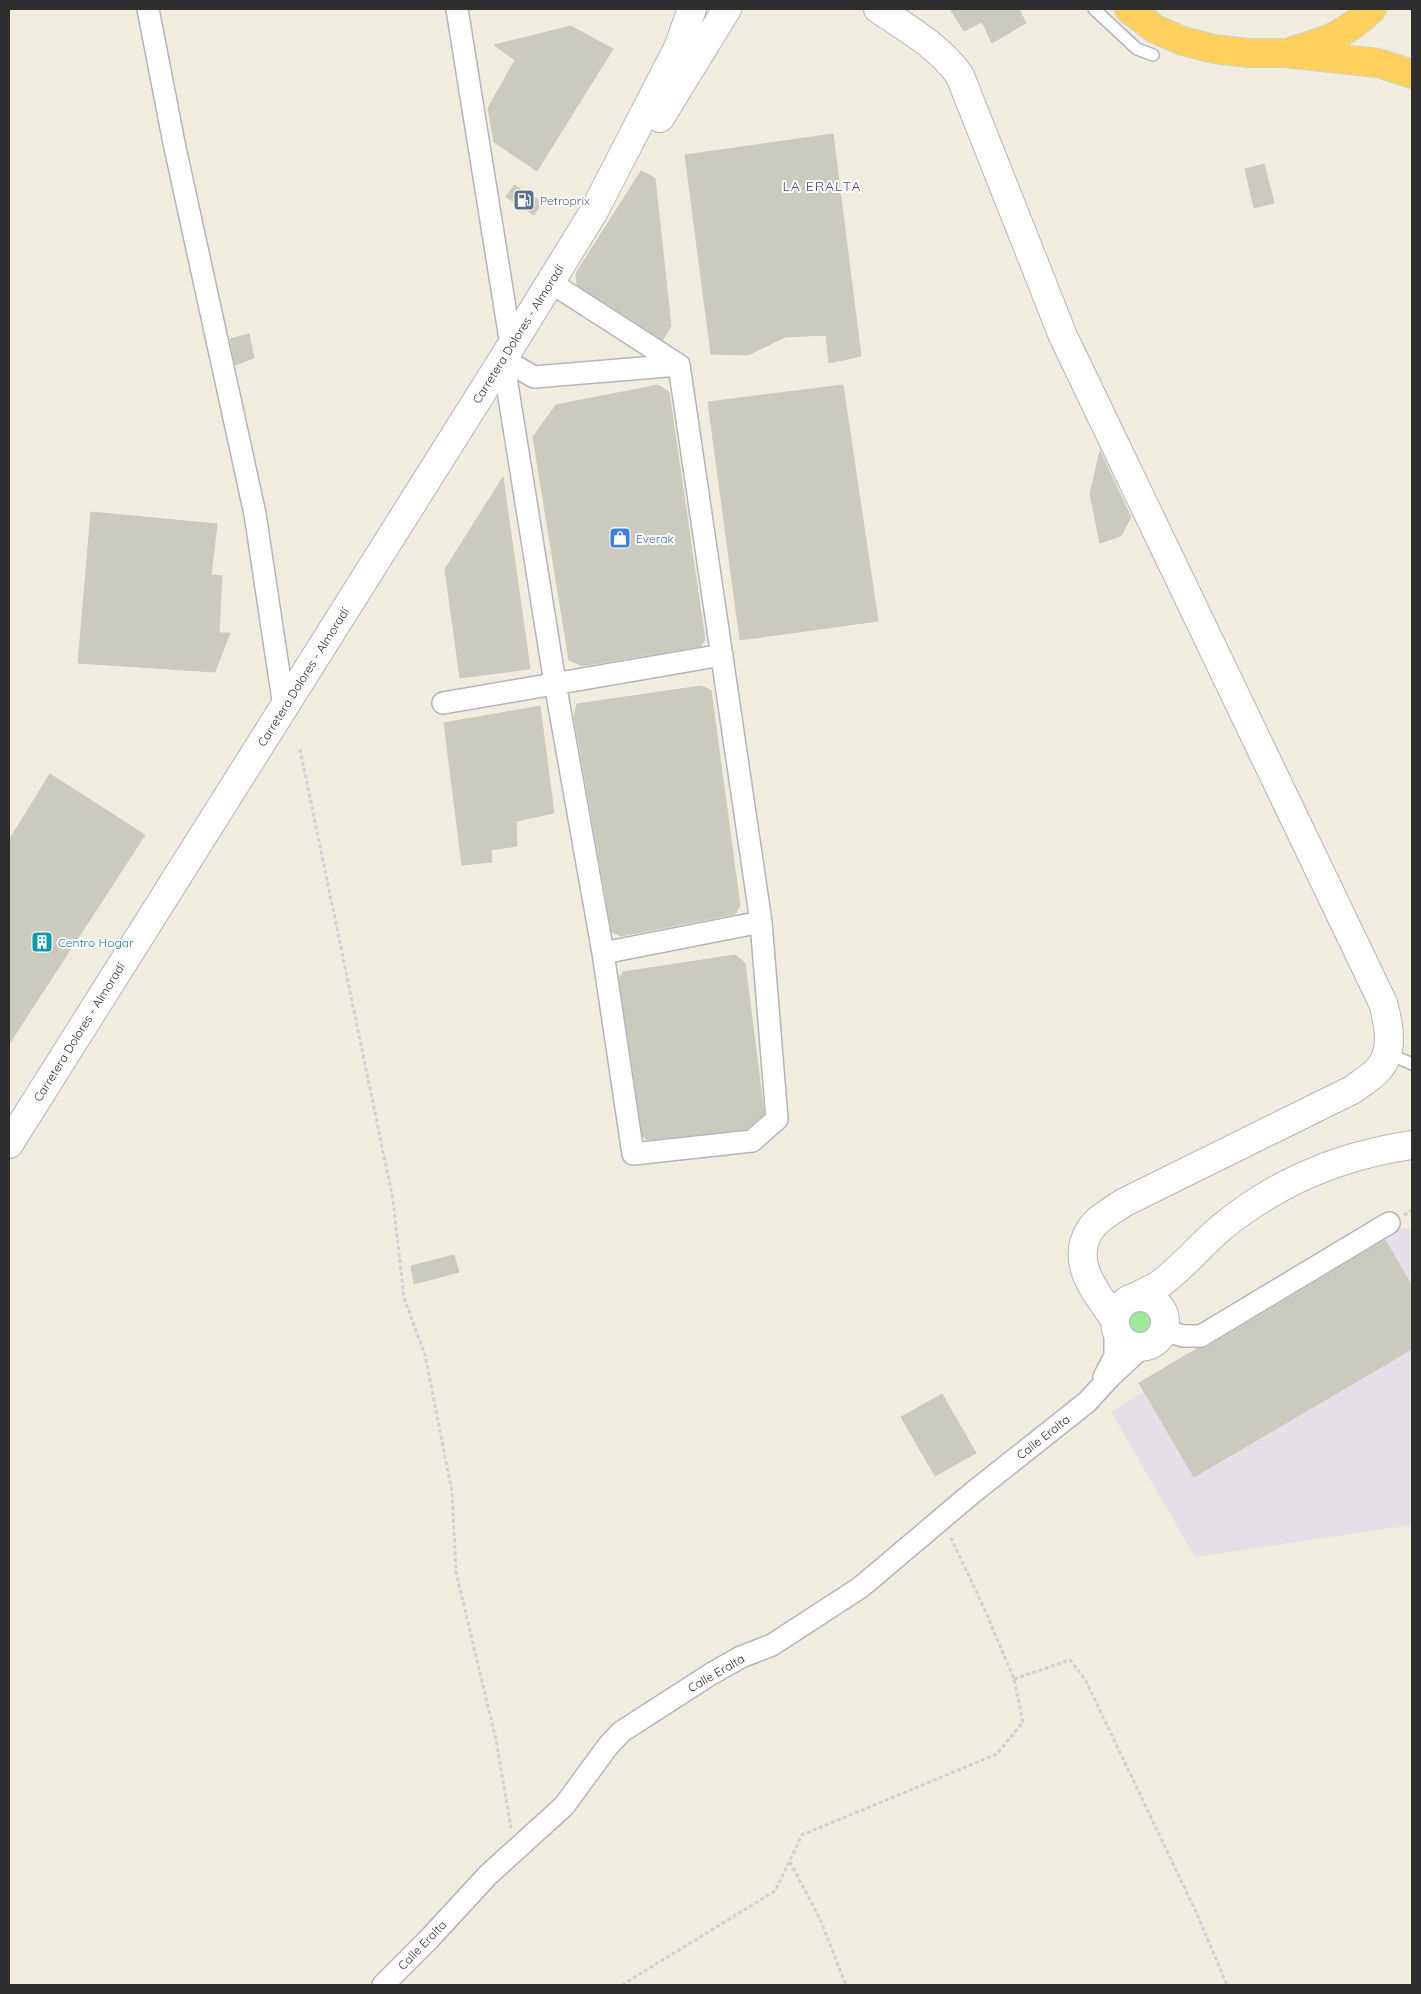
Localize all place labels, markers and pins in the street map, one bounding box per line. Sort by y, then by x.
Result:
fuel station icon: Petroprix [512,188,536,212]
place label: Petroprix [540,193,590,208]
shop icon: Everak [608,526,632,550]
place label: Everak [636,531,674,546]
building icon: Centro Hogar [30,930,54,954]
place label: Centro Hogar [58,935,134,950]

